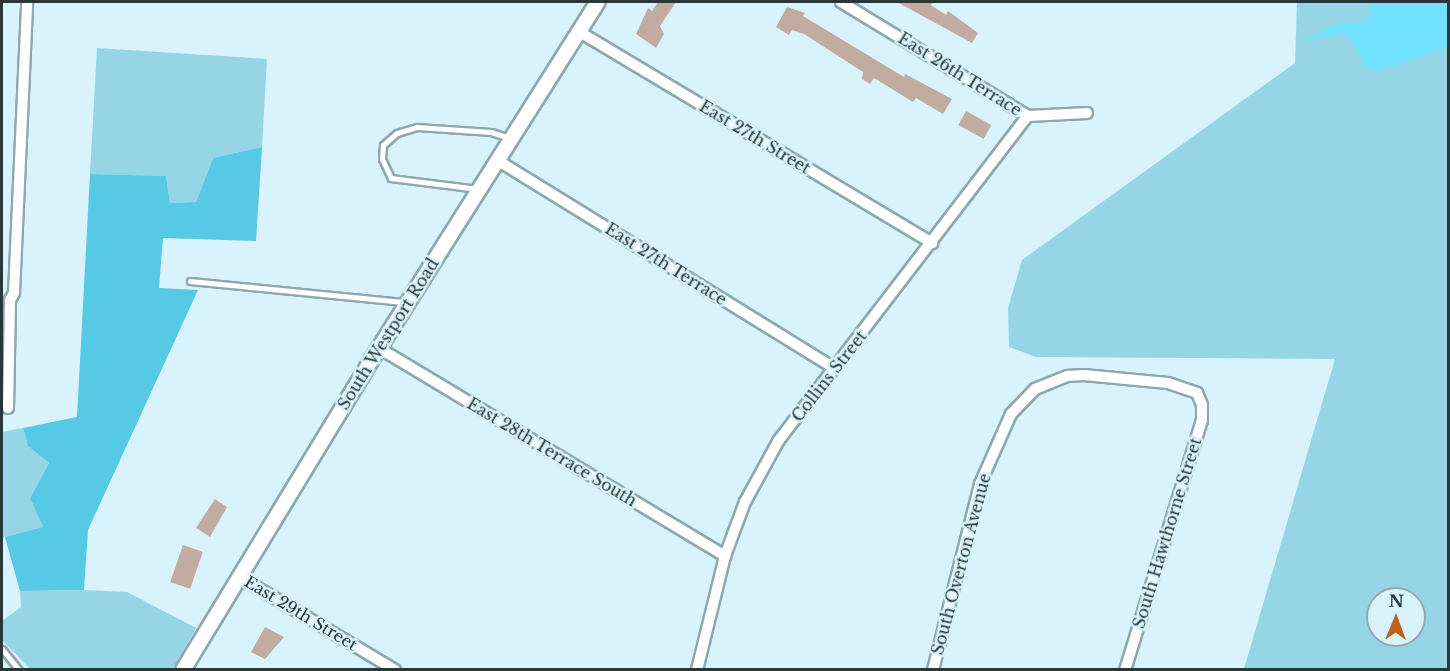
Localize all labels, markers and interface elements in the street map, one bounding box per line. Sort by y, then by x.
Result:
street label: East 26th Terrace [895,28,1025,120]
street label: East 27th Street [696,96,814,178]
street label: East 27th Terrace [602,219,730,309]
street label: South Westport Road [333,255,443,413]
street label: Collins Street [788,327,870,425]
street label: East 28th Terrace South [464,394,640,510]
street label: South Hawthorne Street [1129,435,1205,631]
street label: South Overton Avenue [927,471,995,657]
street label: East 29th Street [241,572,361,654]
north arrow [1366,587,1426,647]
text: N [1389,591,1404,611]

